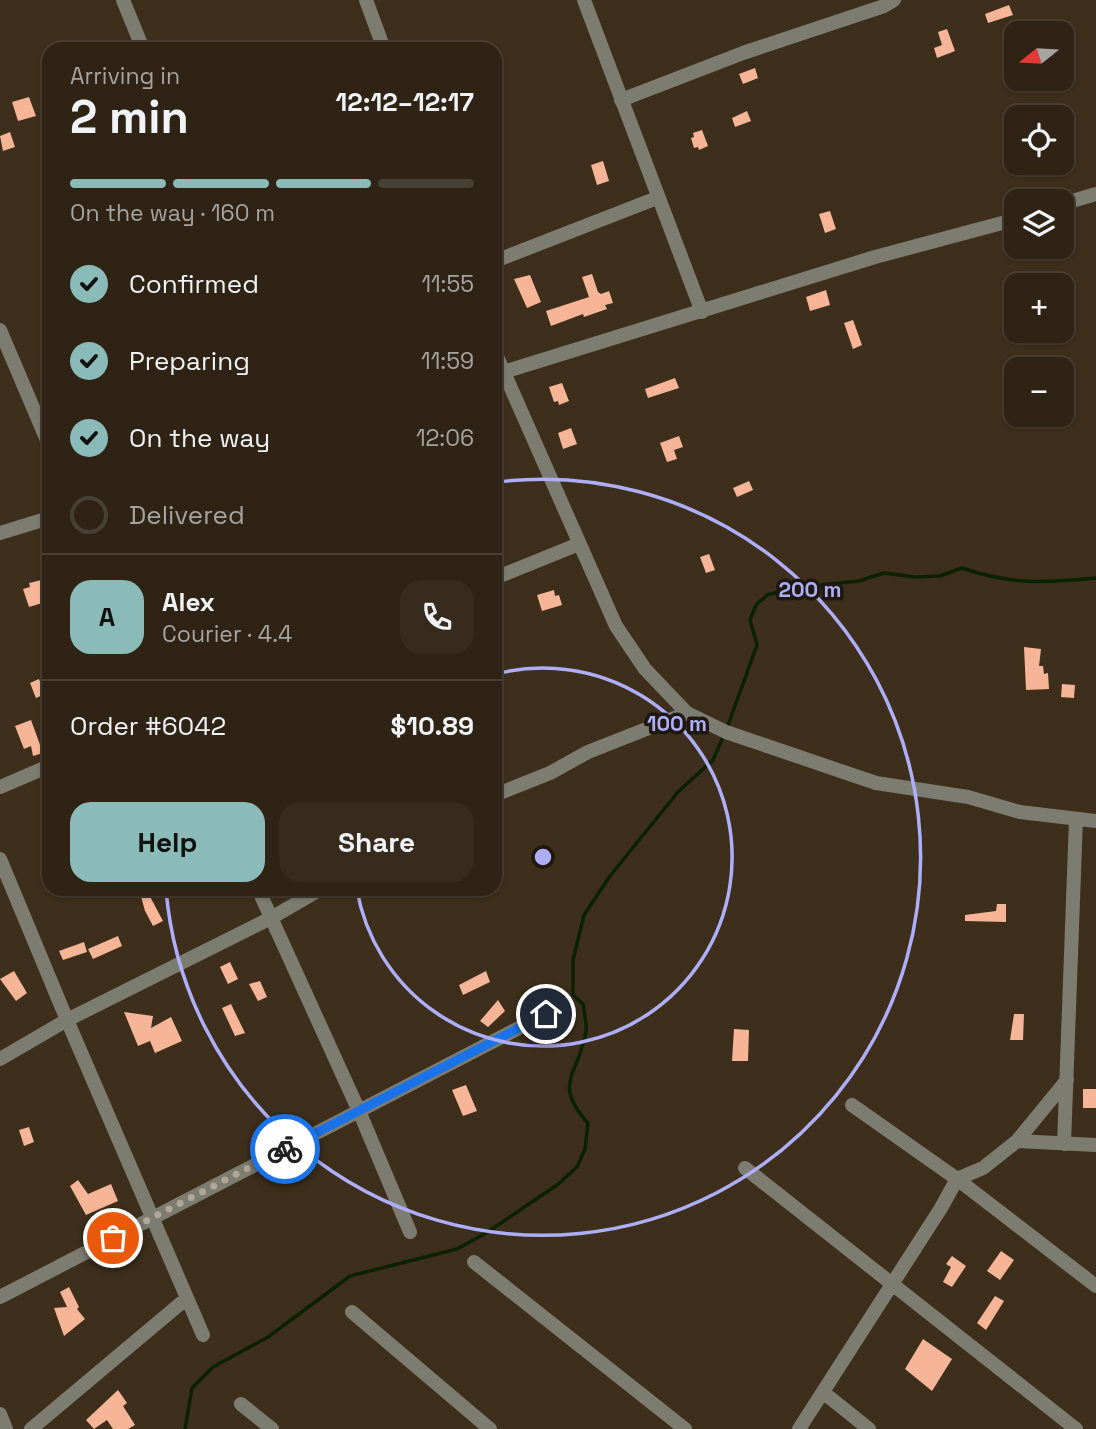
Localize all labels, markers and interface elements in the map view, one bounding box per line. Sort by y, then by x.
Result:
north arrow [1004,21,1074,91]
map controls [1004,21,1074,427]
text: Arriving in [70,61,180,91]
text: 12:12–12:17 [336,85,474,119]
text: 2 min [70,88,189,146]
button: locate [1004,105,1074,175]
button: layers [1004,189,1074,259]
text: On the way · 160 m [70,198,275,228]
icon: check [70,265,108,303]
text: Confirmed [129,267,259,301]
text: 11:55 [421,269,474,299]
button: + [1004,273,1074,343]
icon: check [70,342,108,380]
text: Preparing [129,344,250,378]
text: 11:59 [421,346,474,376]
button: − [1004,357,1074,427]
icon: check [70,419,108,457]
text: On the way [129,421,270,455]
text: 12:06 [416,423,474,453]
text: Delivered [129,498,245,532]
text: 200 m [779,576,841,603]
button: phone [400,580,474,654]
text: Alex [162,585,215,619]
text: A [99,600,115,634]
text: Courier · 4.4 [162,619,292,649]
text: Order #6042 [70,709,226,743]
text: $10.89 [391,709,474,743]
text: 100 m [647,710,707,737]
button: Help [70,802,265,882]
button: Share [279,802,474,882]
centre of rings [531,845,555,869]
pin [516,984,576,1044]
icon: home [527,995,565,1033]
courier [250,1114,320,1184]
icon: bike [266,1130,304,1168]
pin [83,1208,143,1268]
icon: bag [94,1219,132,1257]

